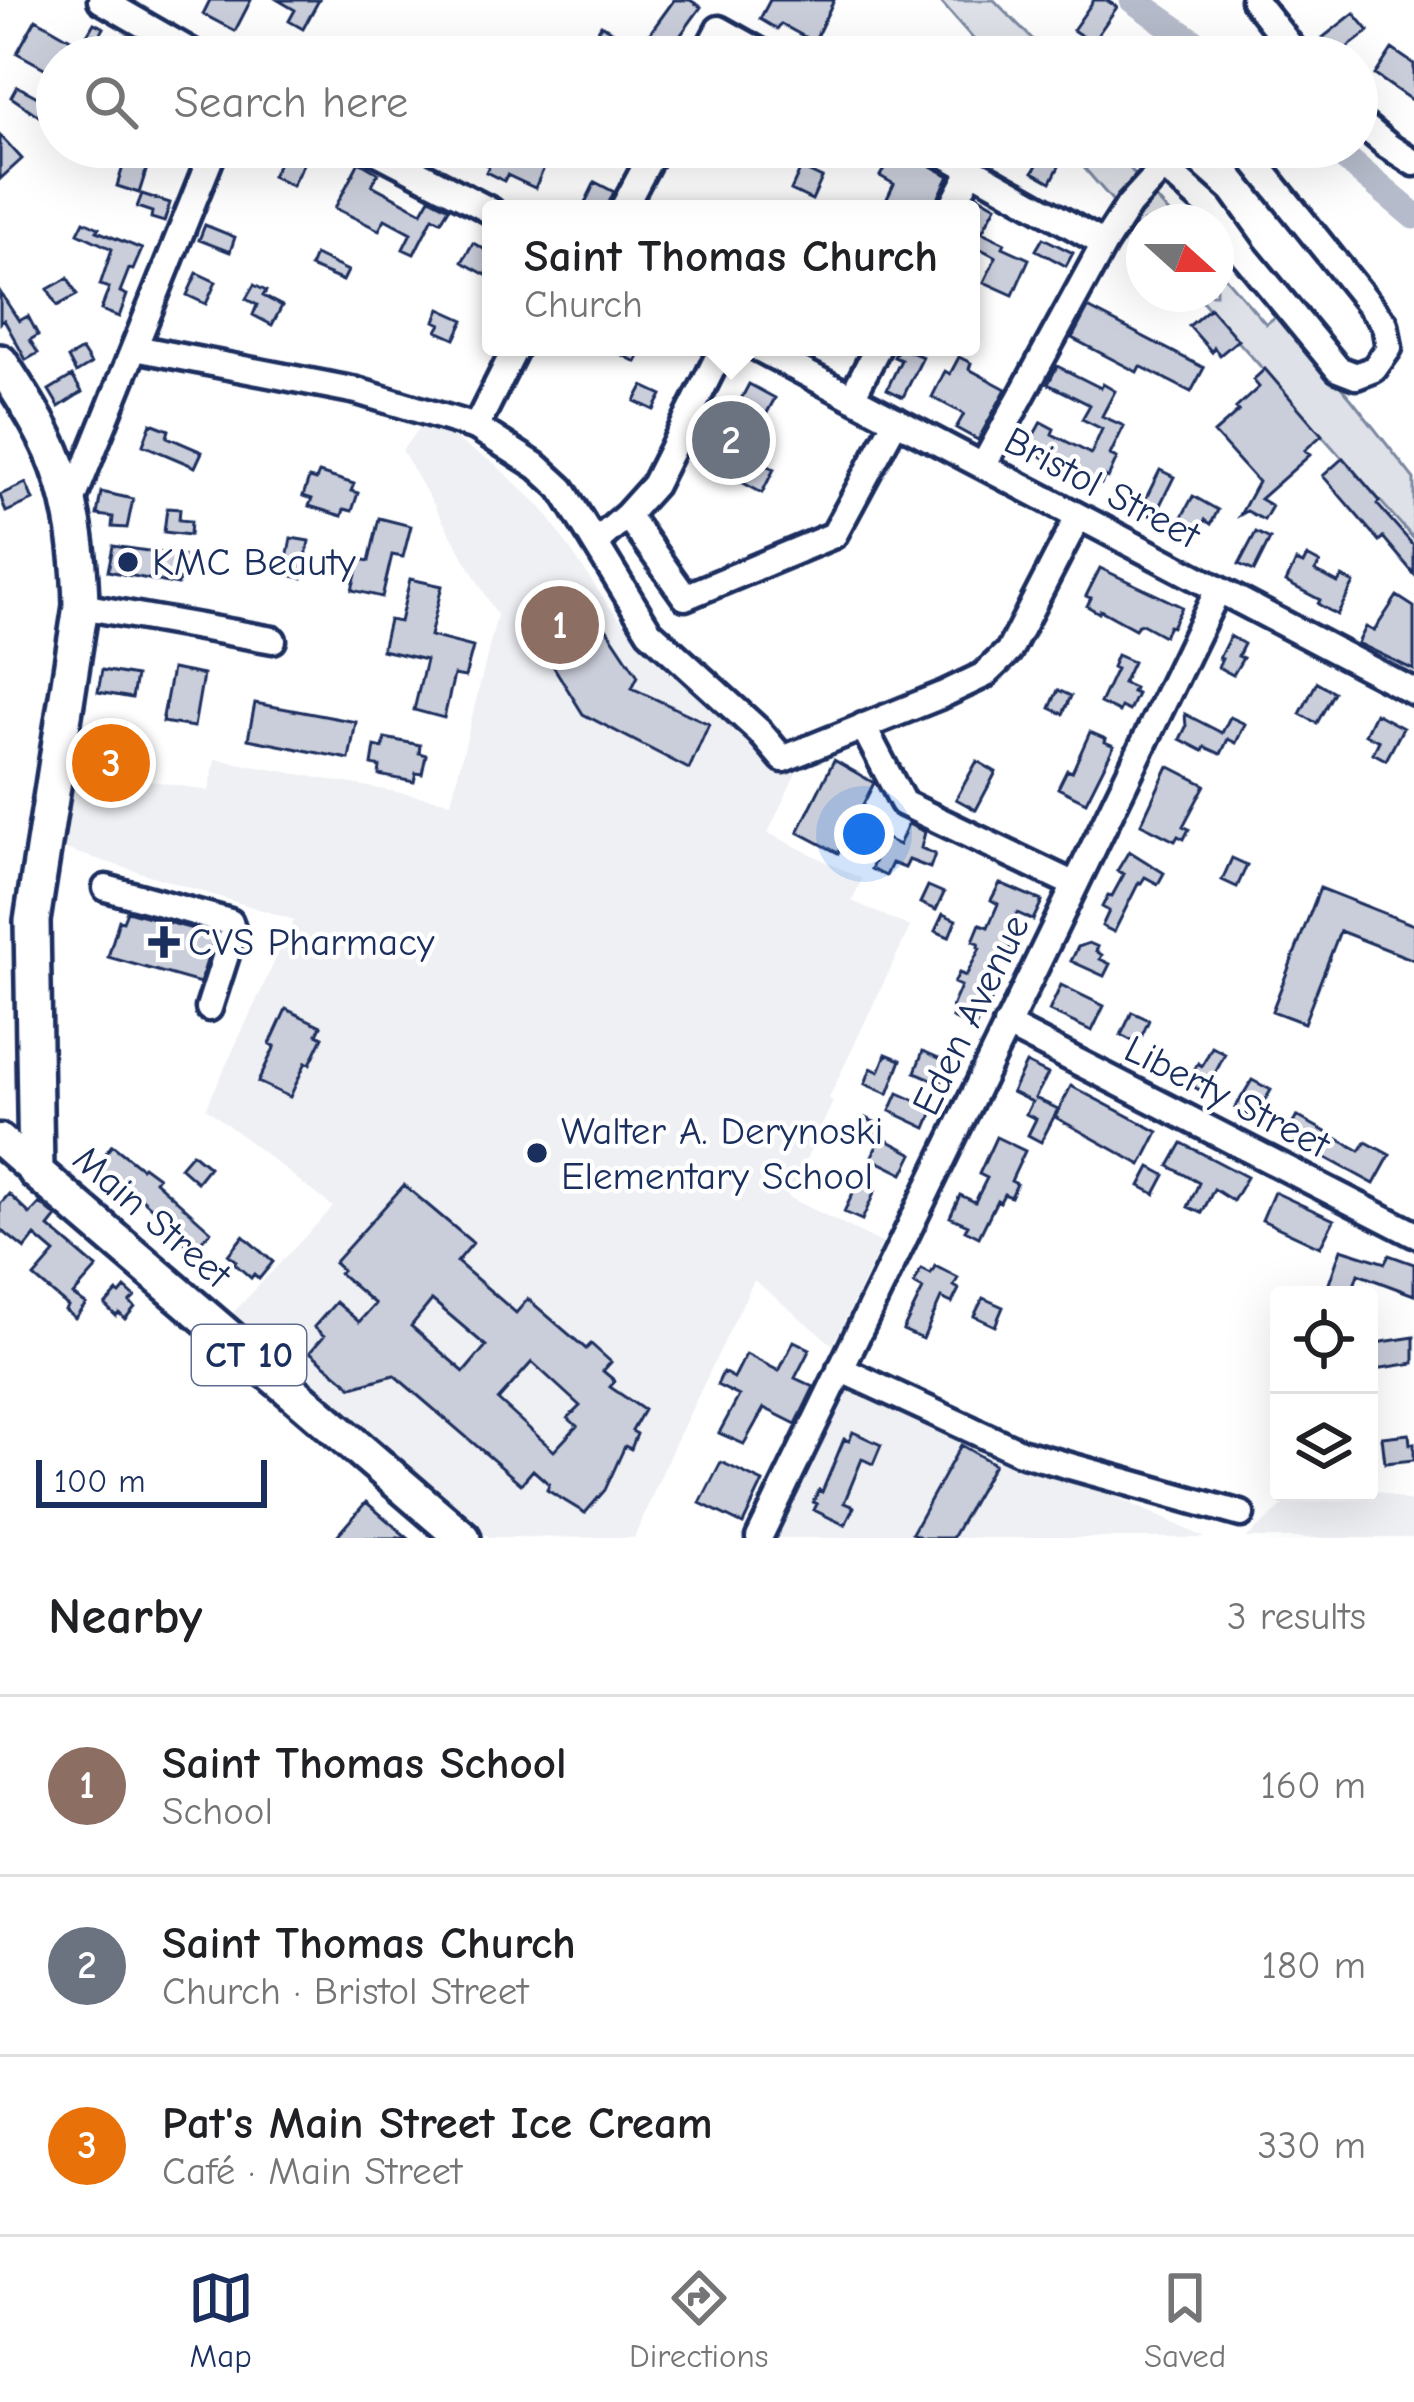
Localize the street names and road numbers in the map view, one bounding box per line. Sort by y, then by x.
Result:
street label: Bristol Street [997,418,1209,559]
street label: Eden Avenue [903,908,1039,1122]
street label: Liberty Street [1117,1026,1338,1169]
street label: Main Street [64,1136,241,1299]
road number: CT 10 [192,1325,306,1385]

